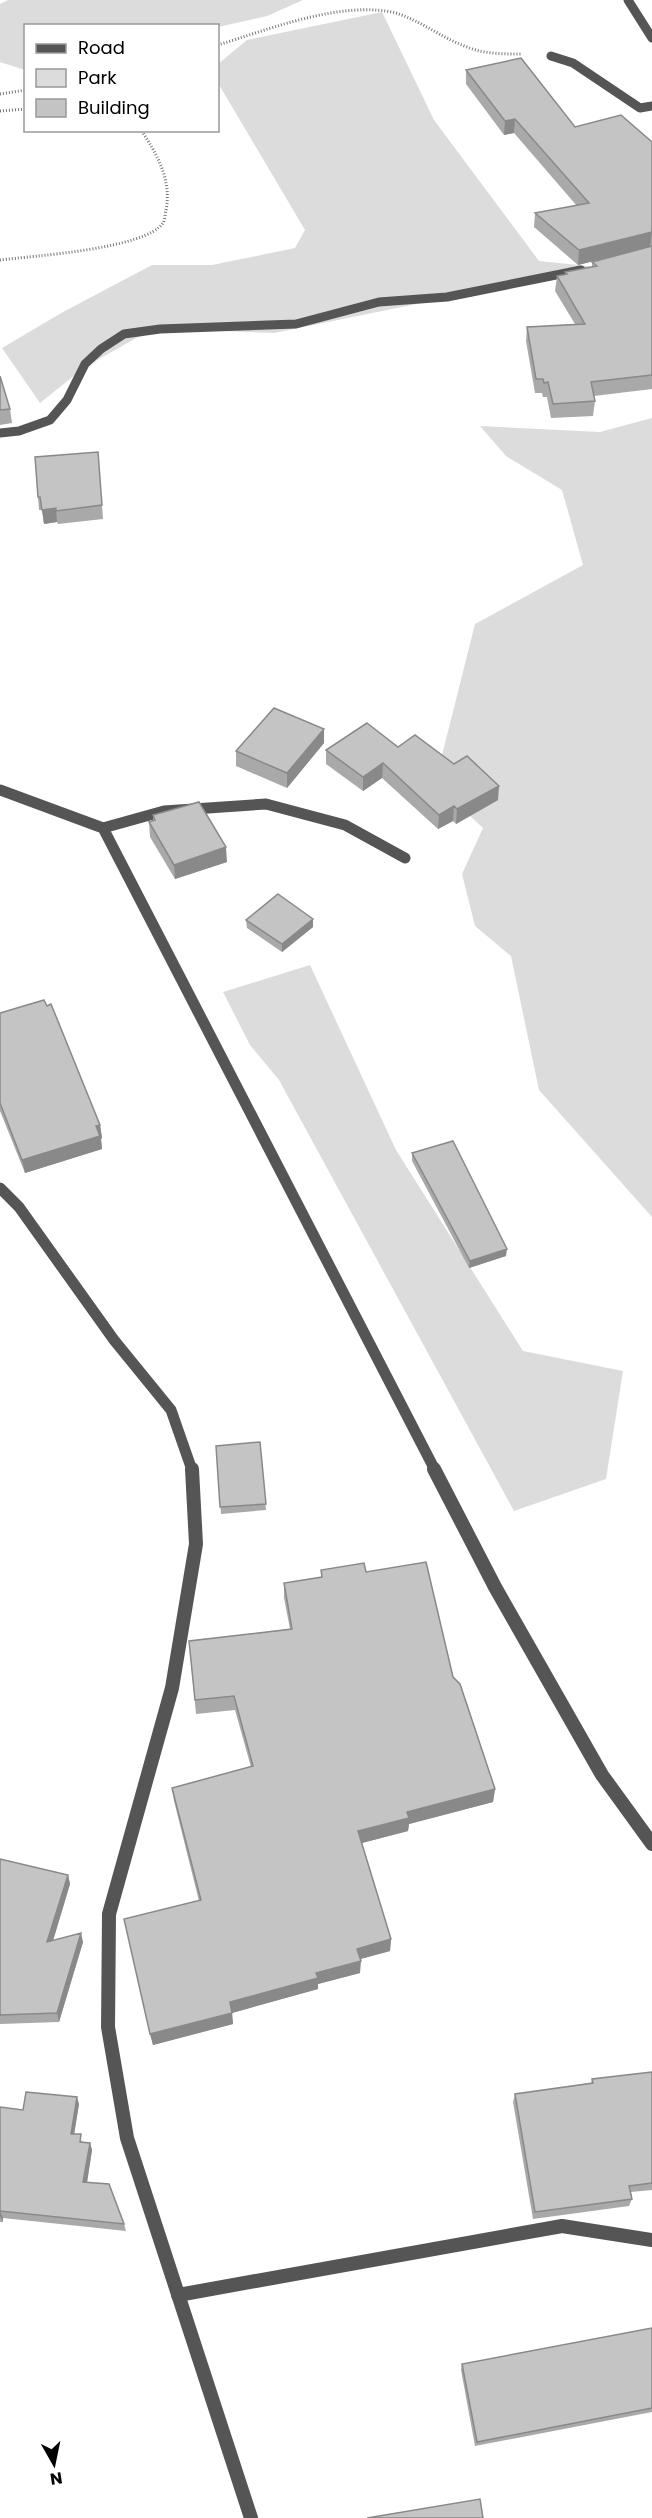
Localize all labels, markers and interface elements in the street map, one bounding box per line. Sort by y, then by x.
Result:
legend [24,24,219,132]
text: Road [78,35,125,60]
text: Park [78,65,117,90]
text: Building [78,95,150,120]
north arrow [24,2434,84,2494]
text: N [49,2466,64,2491]

